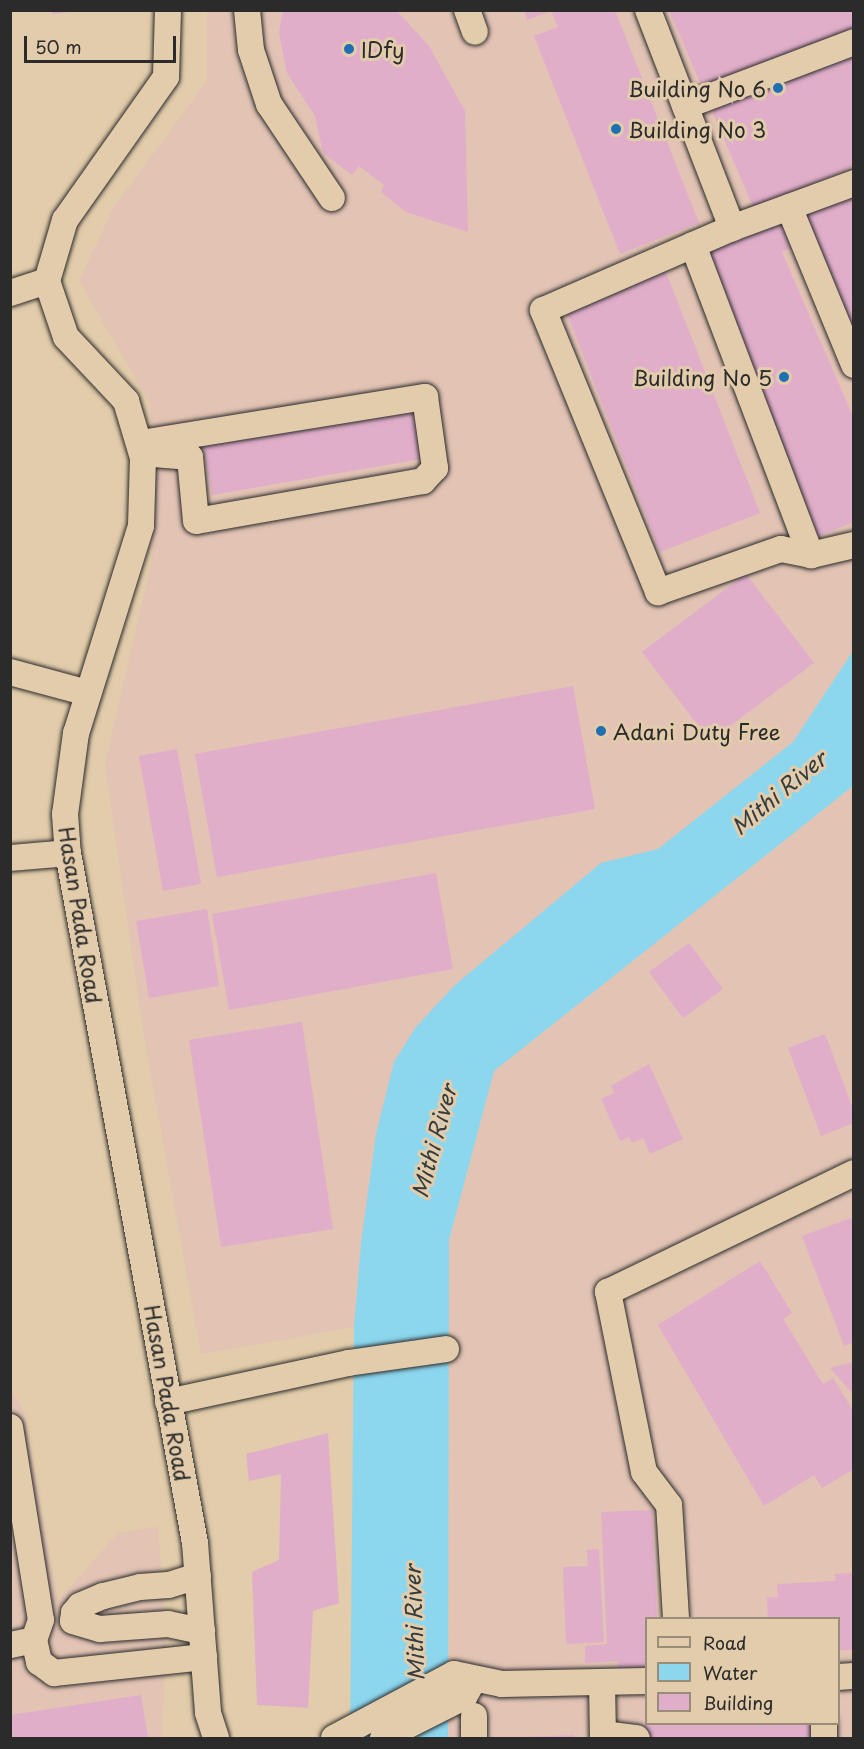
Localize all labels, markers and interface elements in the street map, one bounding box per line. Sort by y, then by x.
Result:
scale bar [27,24,178,62]
text: 50 m [35,33,82,60]
place label: IDfy [361,36,404,62]
marker: IDfy [342,42,356,56]
place label: Building No 6 [627,75,766,101]
marker: Building No 6 [771,81,785,95]
place label: Building No 3 [628,116,766,142]
marker: Building No 3 [609,122,623,136]
place label: Building No 5 [635,364,772,390]
marker: Building No 5 [777,370,791,384]
place label: Adani Duty Free [613,718,782,744]
marker: Adani Duty Free [594,724,608,738]
water label: Mithi River [725,745,831,839]
street label: Hasan Pada Road [55,825,107,1005]
water label: Mithi River [405,1082,461,1200]
street label: Hasan Pada Road [140,1303,196,1483]
water label: Mithi River [398,1565,428,1681]
legend [645,1617,840,1725]
text: Road [703,1629,747,1656]
text: Water [703,1659,757,1686]
text: Building [703,1689,773,1716]

